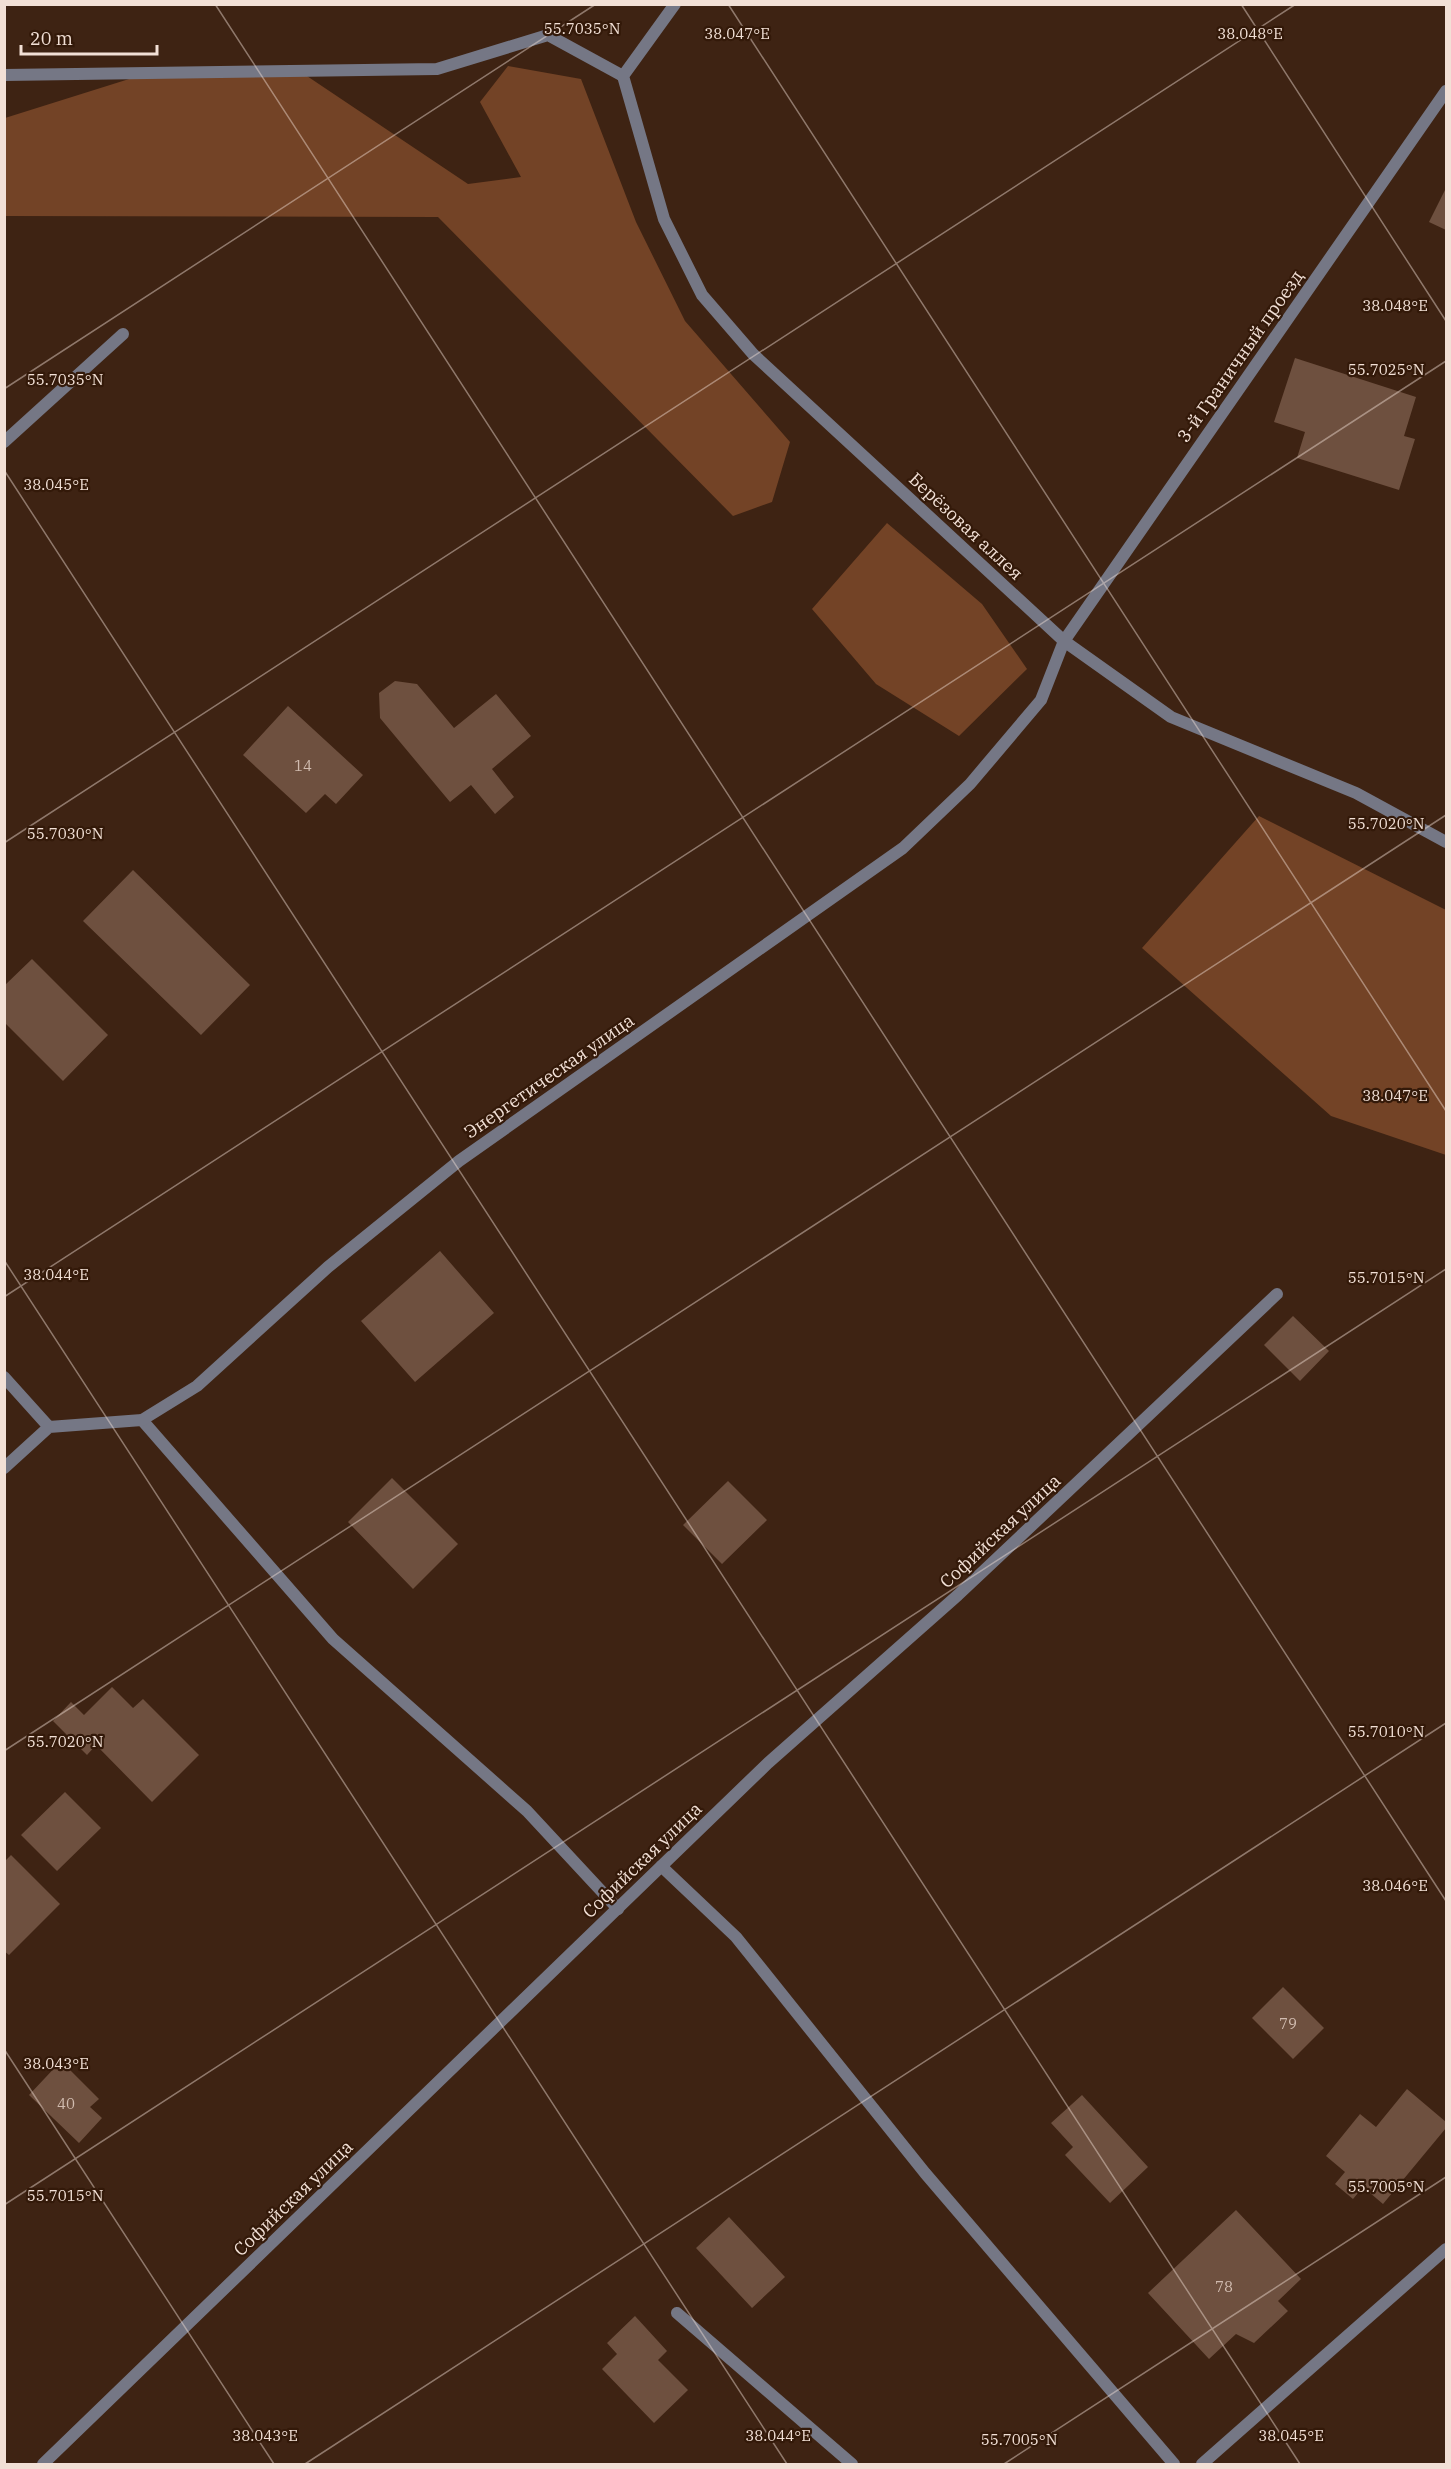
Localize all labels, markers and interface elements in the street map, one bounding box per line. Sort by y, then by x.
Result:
scale bar [21,18,158,56]
text: 55.7035°N [544,19,620,38]
text: 38.047°E [704,24,770,43]
text: 38.048°E [1217,24,1283,43]
text: 20 m [30,27,73,50]
street label: 3-й Граничный проезд [1172,265,1308,447]
text: 38.048°E [1362,296,1428,315]
text: 55.7025°N [1348,360,1424,379]
text: 55.7035°N [27,370,103,389]
street label: Берёзовая аллея [904,467,1028,585]
text: 38.045°E [23,475,89,494]
house number: 14 [294,756,312,775]
text: 55.7020°N [1348,814,1424,833]
text: 55.7030°N [27,824,103,843]
street label: Энергетическая улица [460,1008,639,1143]
text: 38.047°E [1362,1086,1428,1105]
text: 38.044°E [23,1265,89,1284]
text: 55.7015°N [1348,1268,1424,1287]
street label: Софийская улица [935,1469,1065,1593]
text: 55.7010°N [1348,1722,1424,1741]
text: 55.7020°N [27,1732,103,1751]
street label: Софийская улица [578,1797,707,1923]
text: 38.046°E [1362,1876,1428,1895]
house number: 79 [1279,2014,1297,2033]
text: 38.043°E [23,2054,89,2073]
house number: 40 [57,2094,75,2113]
street label: Софийская улица [229,2135,358,2261]
text: 55.7005°N [1348,2177,1424,2196]
text: 55.7015°N [27,2186,103,2205]
house number: 78 [1215,2277,1233,2296]
text: 38.043°E [232,2426,298,2445]
text: 38.044°E [745,2426,811,2445]
text: 38.045°E [1258,2426,1324,2445]
text: 55.7005°N [981,2430,1057,2449]

